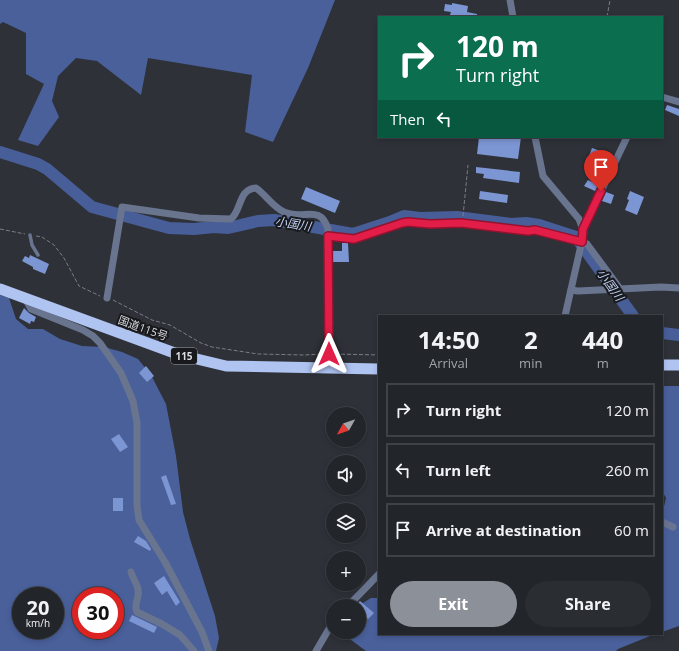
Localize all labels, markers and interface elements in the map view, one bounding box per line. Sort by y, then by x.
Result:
text: 120 m [456,27,539,65]
icon: right [390,32,442,84]
text: Turn right [456,63,539,87]
icon: left [433,108,455,130]
text: Then [390,109,425,129]
pin [584,150,618,191]
icon: arrive [590,156,612,178]
water label: 小国川 [274,212,314,235]
water label: 小国川 [593,265,629,306]
street label: 国道115号 [116,312,170,343]
text: 14:50 [418,323,479,356]
text: 2 [524,323,538,356]
text: 440 [582,323,623,356]
position arrow [308,333,350,375]
road number: 115 [171,348,197,364]
text: Arrival [429,354,468,372]
text: min [519,354,542,372]
text: m [597,354,609,372]
icon: right [392,399,414,421]
text: Turn right [426,400,501,420]
text: 120 m [605,400,649,420]
north arrow [326,407,366,447]
map controls [326,407,366,639]
button: sound [326,455,366,495]
icon: left [392,459,414,481]
text: Turn left [426,460,491,480]
text: 260 m [605,460,649,480]
button: layers [326,503,366,543]
icon: arrive [392,519,414,541]
text: Arrive at destination [426,520,581,540]
text: 60 m [614,520,649,540]
button: + [326,551,366,591]
button: Exit [390,581,517,627]
button: Share [525,581,651,627]
speed limit sign: 30 [72,587,124,639]
text: 20 [27,594,49,621]
button: − [326,599,366,639]
text: km/h [26,616,50,630]

